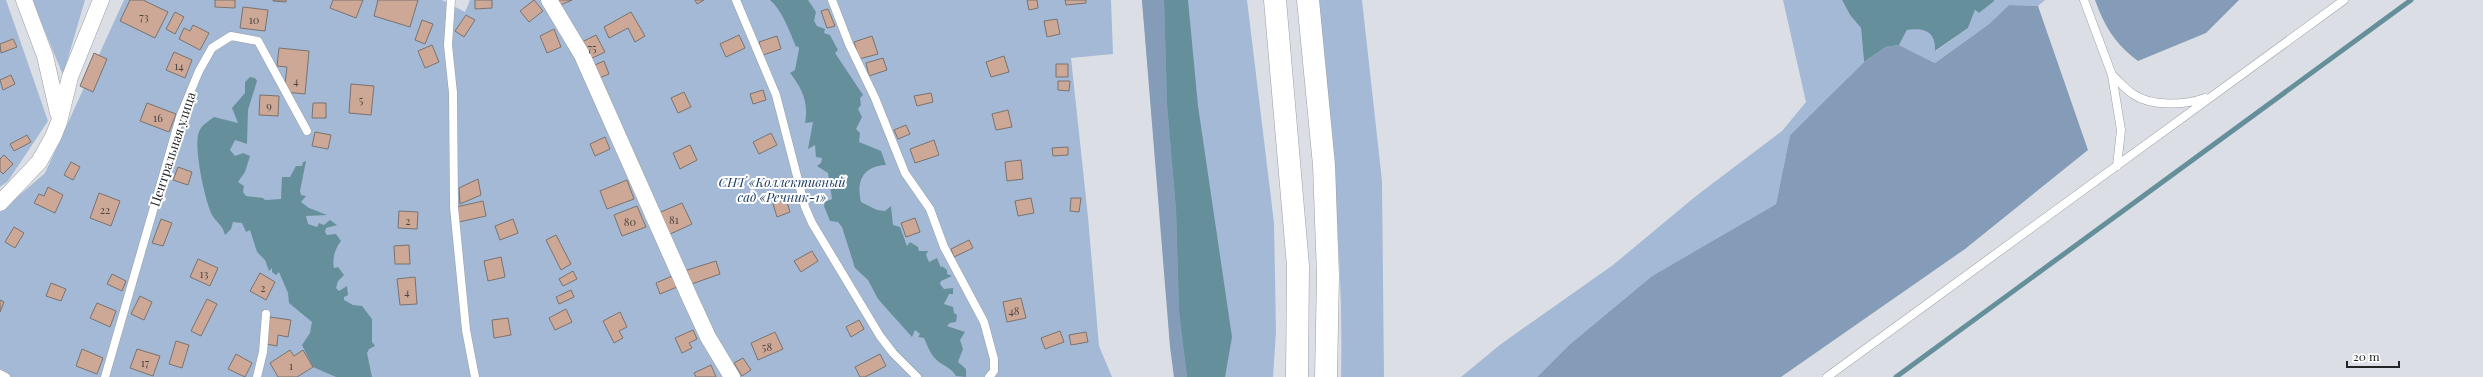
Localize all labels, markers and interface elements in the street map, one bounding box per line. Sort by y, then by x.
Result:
house number: 73 [139,9,149,24]
house number: 10 [249,12,260,27]
house number: 75 [587,40,597,55]
house number: 14 [174,58,184,73]
house number: 4 [293,73,299,88]
street label: Центральная улица [145,89,199,208]
house number: 5 [359,92,364,107]
house number: 9 [266,98,272,113]
house number: 16 [153,110,163,125]
park label: СНТ «Коллективный сад «Речник-1» [718,173,846,205]
house number: 22 [100,202,110,217]
house number: 81 [669,212,679,227]
house number: 2 [405,213,411,228]
house number: 80 [624,214,637,229]
house number: 13 [200,266,208,281]
house number: 2 [260,280,266,295]
house number: 4 [404,284,410,299]
house number: 48 [1008,303,1020,318]
house number: 58 [762,339,772,354]
scale bar [2347,343,2399,369]
text: 20 m [2353,348,2380,364]
house number: 17 [141,355,150,370]
house number: 1 [289,358,293,373]

